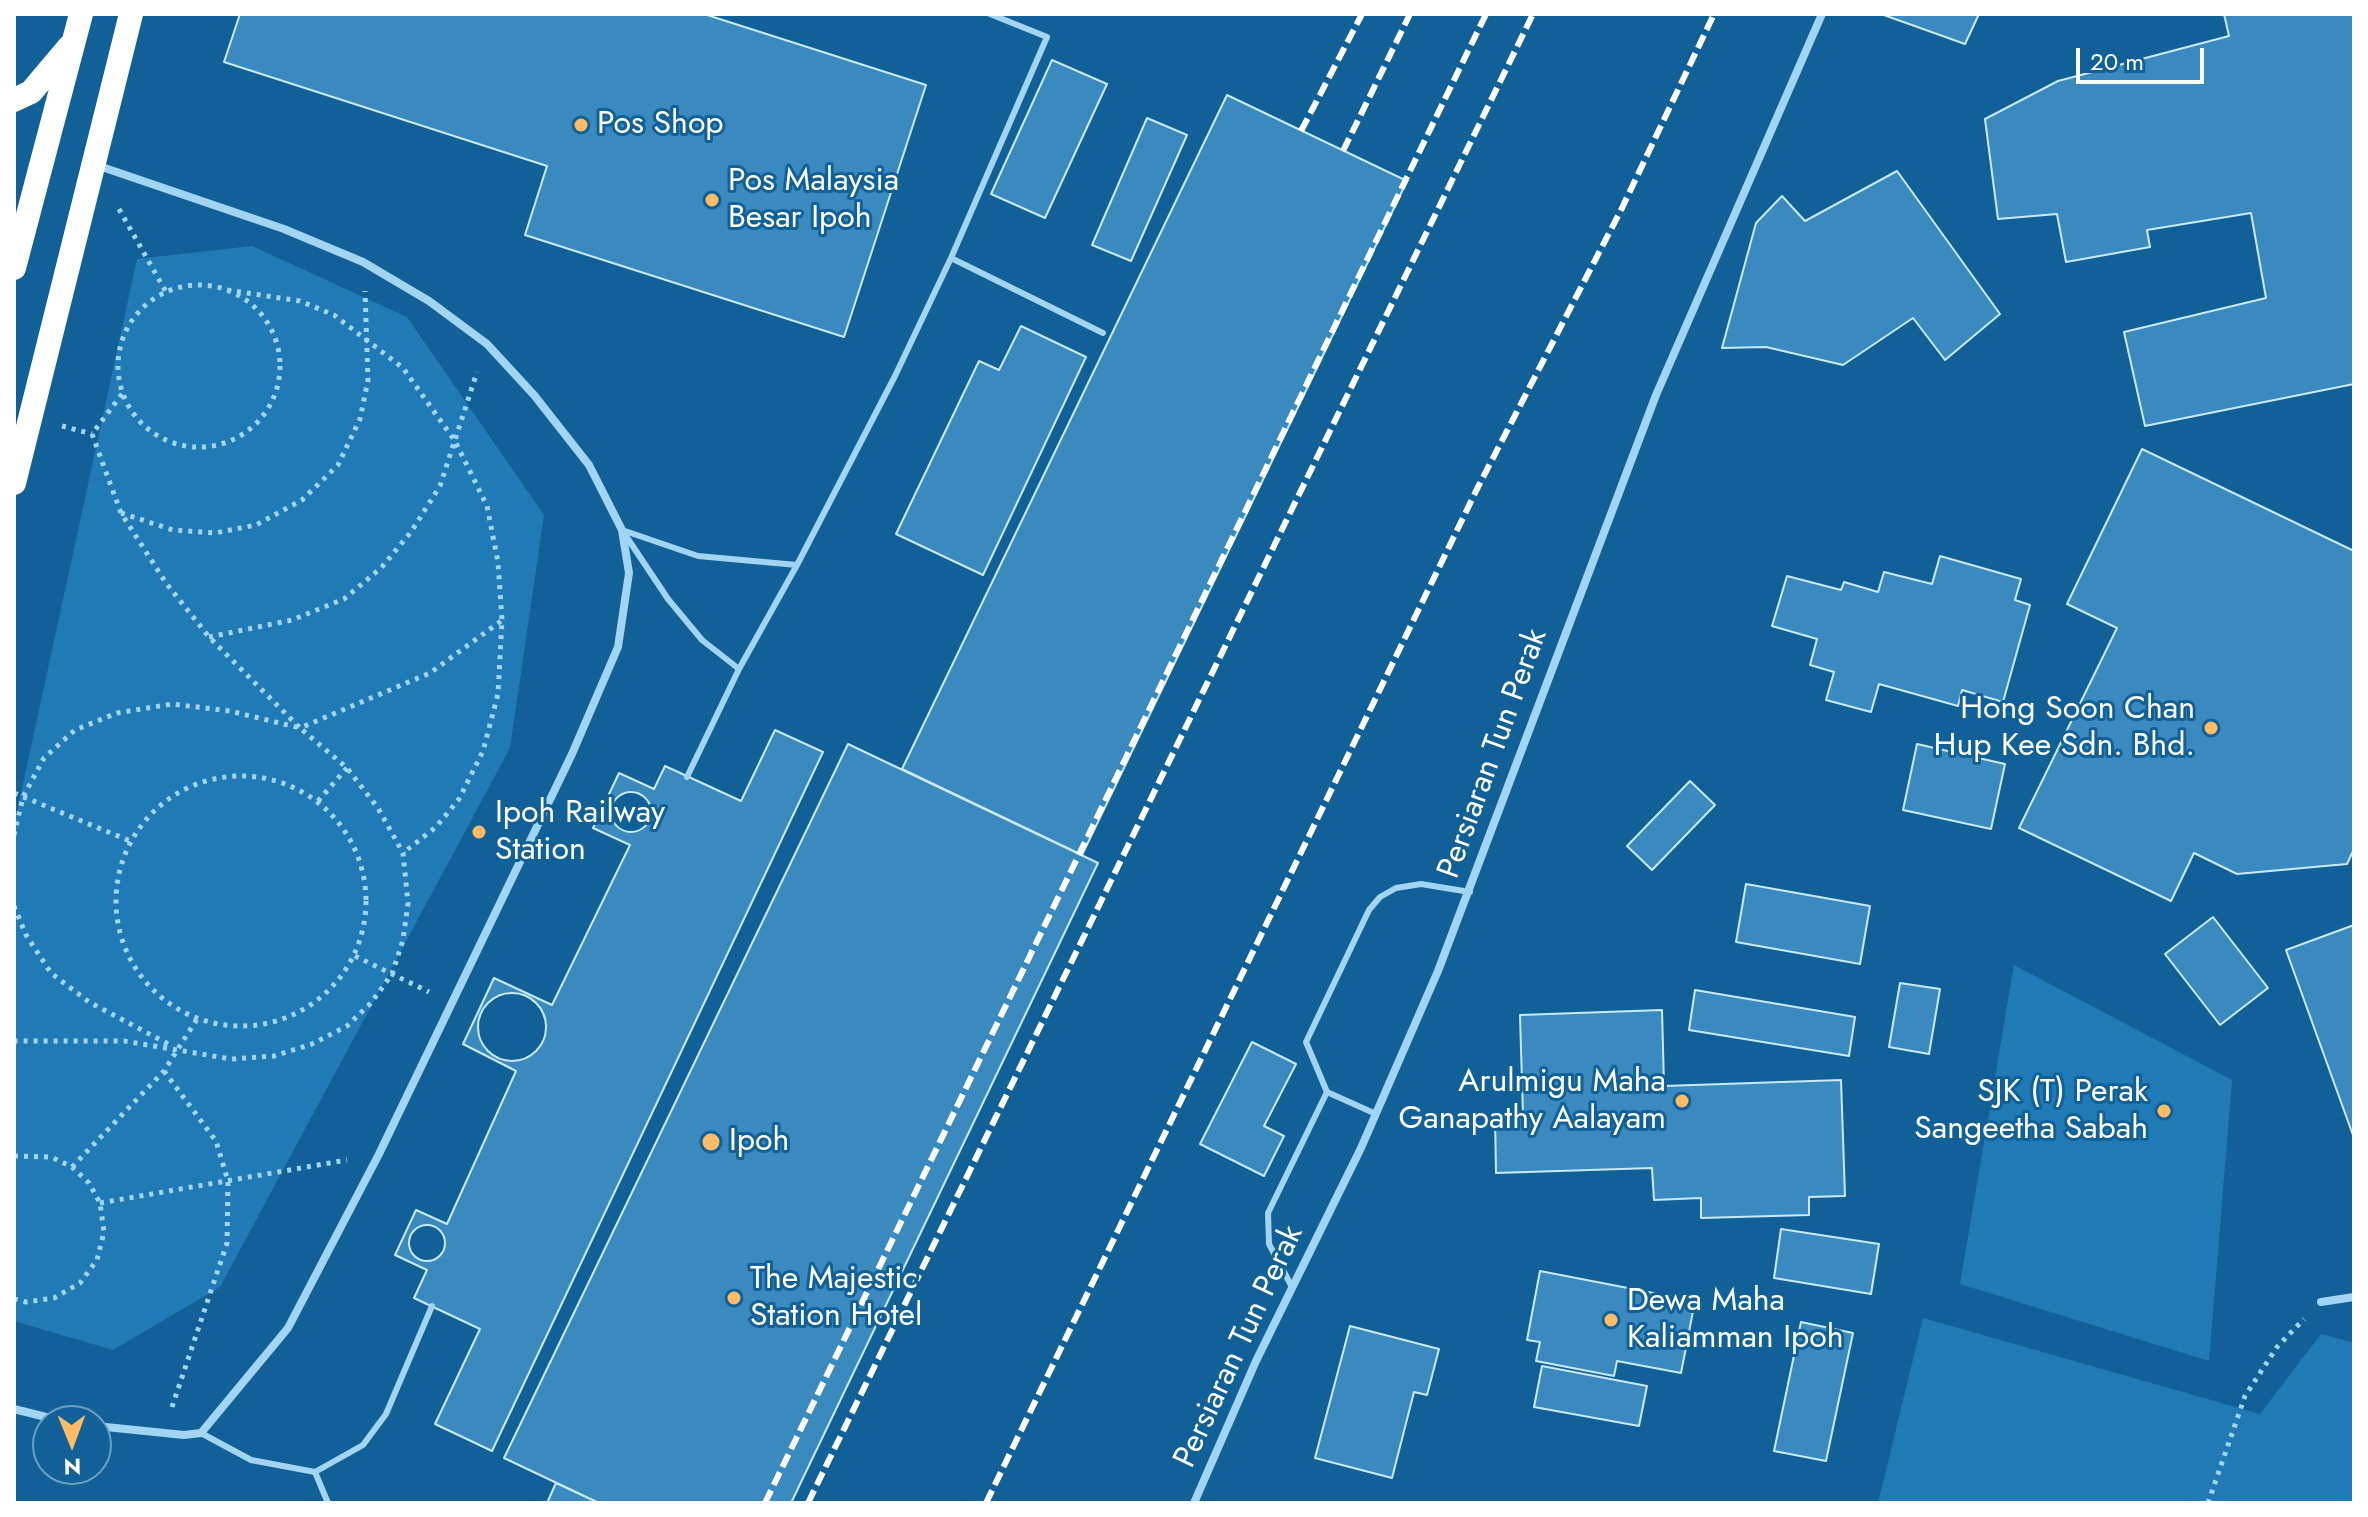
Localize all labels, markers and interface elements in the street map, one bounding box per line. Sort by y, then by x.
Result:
scale bar [2080,32,2208,82]
text: 20 m [2090,44,2144,79]
place label: Pos Shop [597,106,724,144]
marker: Pos Shop [572,116,590,134]
place label: Pos Malaysia Besar Ipoh [728,163,899,238]
marker: Pos Malaysia Besar Ipoh [703,191,721,209]
street label: Persiaran Tun Perak [1431,624,1557,884]
place label: Hong Soon Chan Hup Kee Sdn. Bhd. [1934,691,2195,766]
marker: Hong Soon Chan Hup Kee Sdn. Bhd. [2202,719,2220,737]
place label: Ipoh Railway Station [495,795,665,870]
marker: Ipoh Railway Station [470,823,488,841]
place label: Arulmigu Maha Ganapathy Aalayam [1398,1064,1666,1139]
place label: SJK (T) Perak Sangeetha Sabah [1914,1074,2148,1149]
marker: Arulmigu Maha Ganapathy Aalayam [1673,1092,1691,1110]
marker: SJK (T) Perak Sangeetha Sabah [2155,1102,2173,1120]
place label: Ipoh [729,1123,789,1161]
marker: Ipoh [700,1131,722,1153]
street label: Persiaran Tun Perak [1167,1220,1313,1474]
place label: The Majestic Station Hotel [750,1261,922,1336]
place label: Dewa Maha Kaliamman Ipoh [1627,1283,1844,1358]
marker: The Majestic Station Hotel [725,1289,743,1307]
marker: Dewa Maha Kaliamman Ipoh [1602,1311,1620,1329]
north arrow [32,1405,112,1485]
text: N [63,1451,81,1483]

